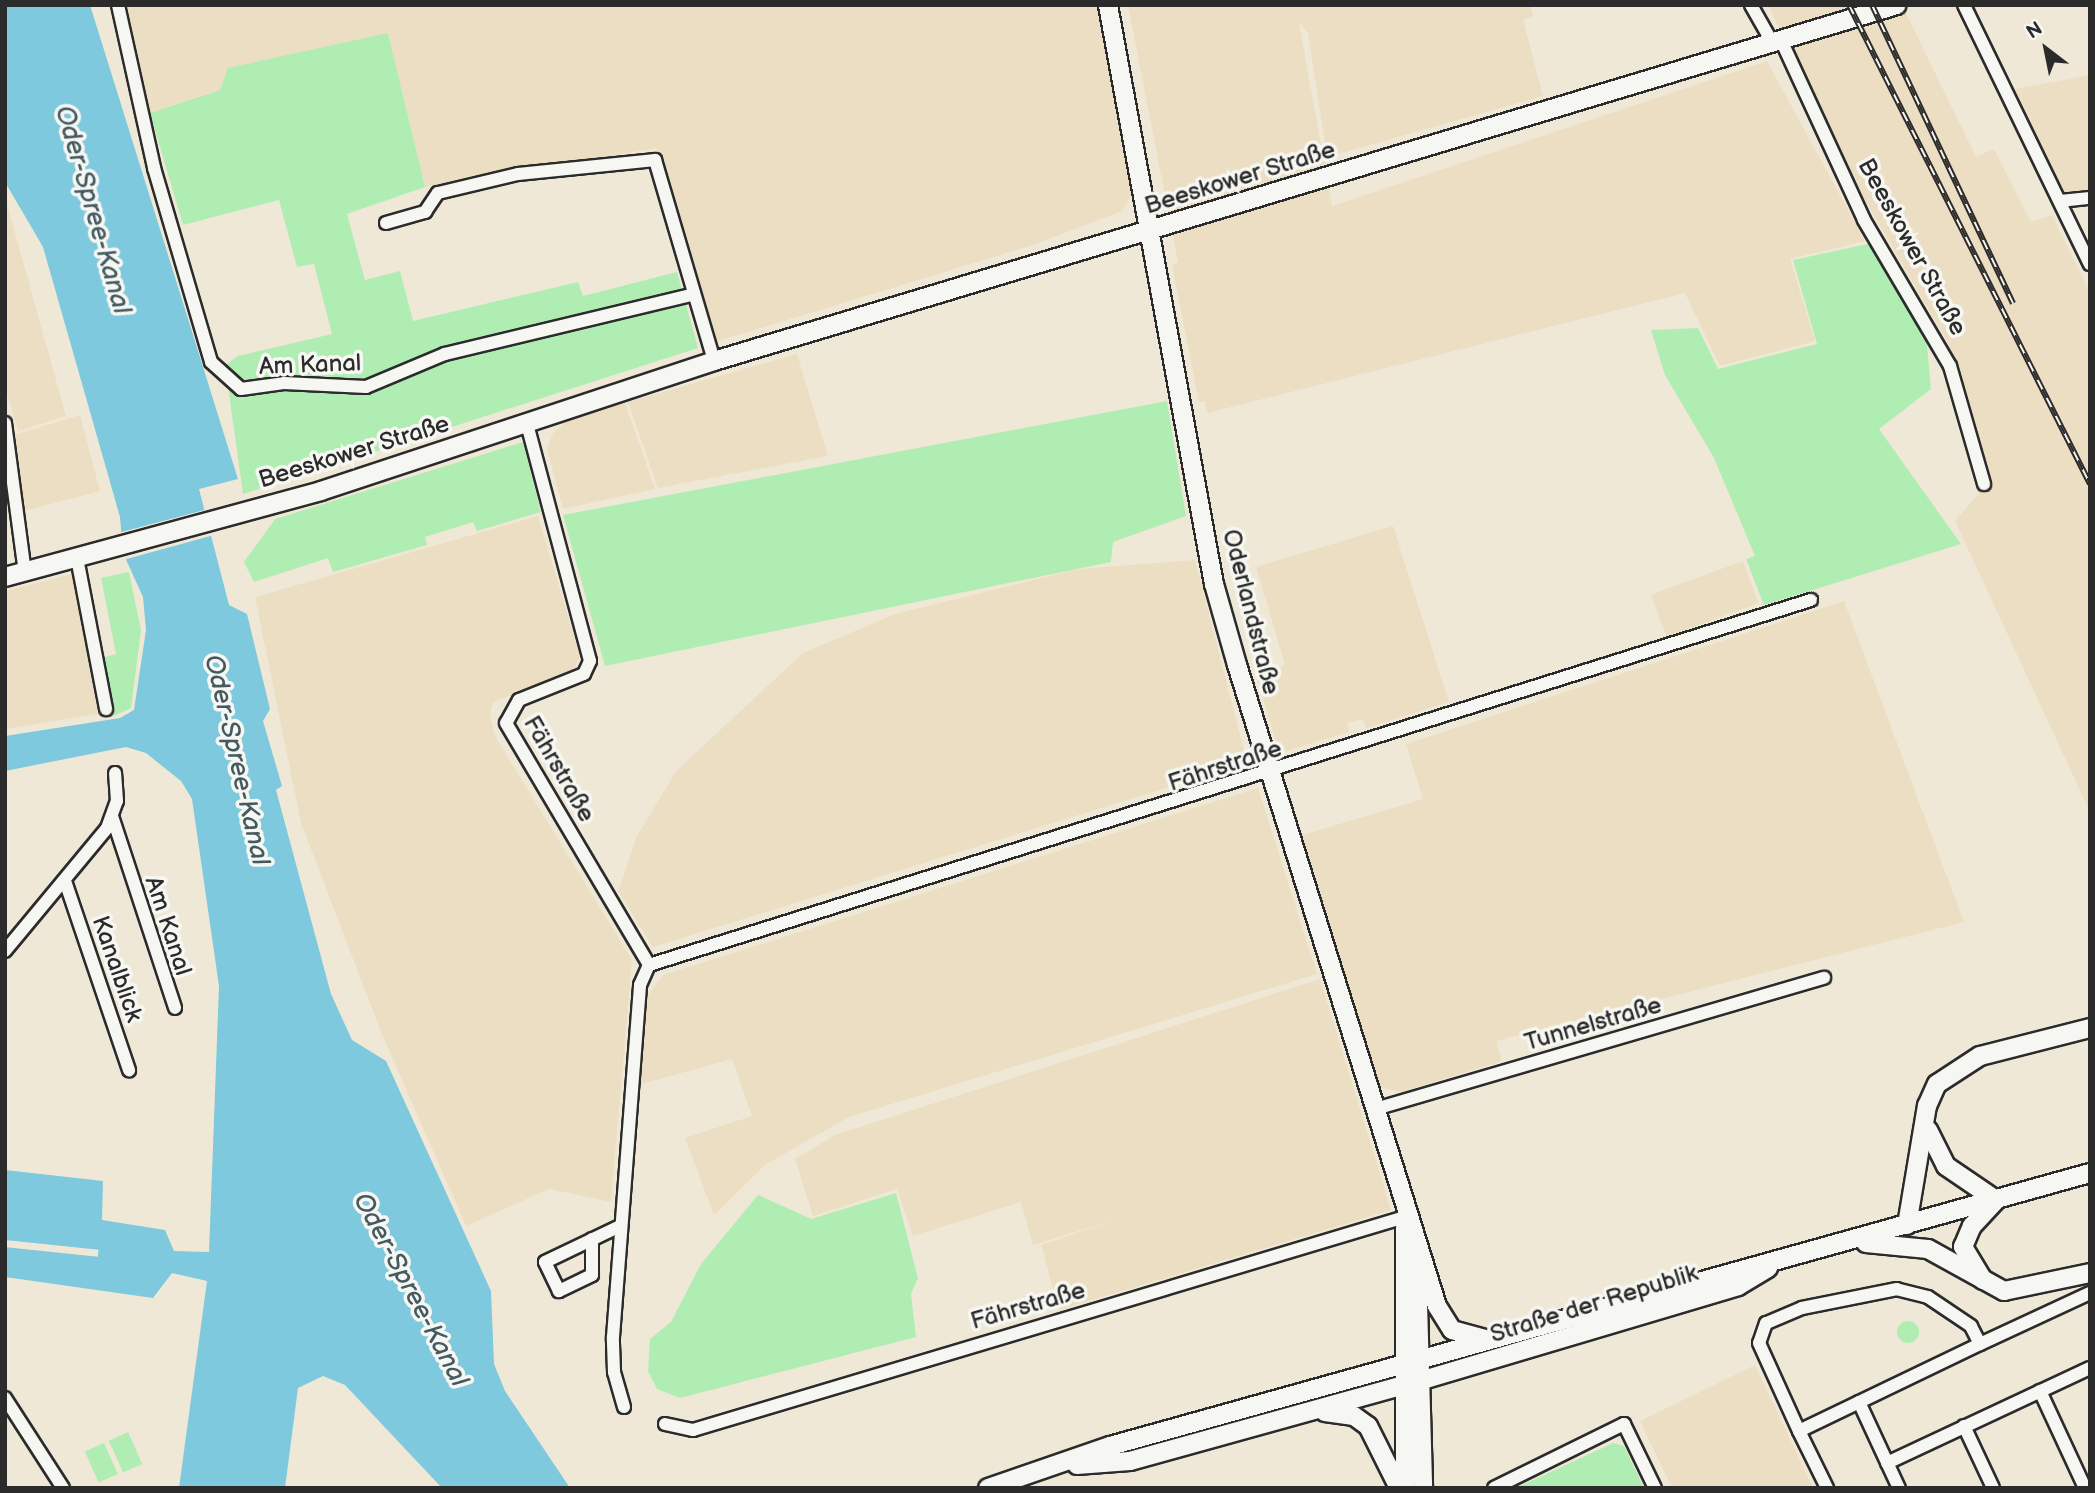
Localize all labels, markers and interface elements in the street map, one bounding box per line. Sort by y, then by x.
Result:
north arrow [2011,14,2081,84]
text: N [2022,17,2047,44]
water label: Oder-Spree-Kanal [47,102,137,318]
street label: Beeskower Straße [1141,135,1339,221]
street label: Beeskower Straße [1851,153,1973,341]
street label: Am Kanal [258,349,362,381]
street label: Beeskower Straße [255,409,453,495]
street label: Oderlandstraße [1217,526,1285,698]
water label: Oder-Spree-Kanal [197,652,275,868]
street label: Fährstraße [517,711,601,827]
street label: Fährstraße [1165,734,1285,798]
street label: Am Kanal [139,873,197,979]
street label: Kanalblick [85,912,149,1026]
street label: Tunnelstraße [1521,991,1665,1057]
water label: Oder-Spree-Kanal [346,1188,474,1392]
street label: Straße der Republik [1487,1259,1701,1349]
street label: Fährstraße [967,1276,1089,1336]

